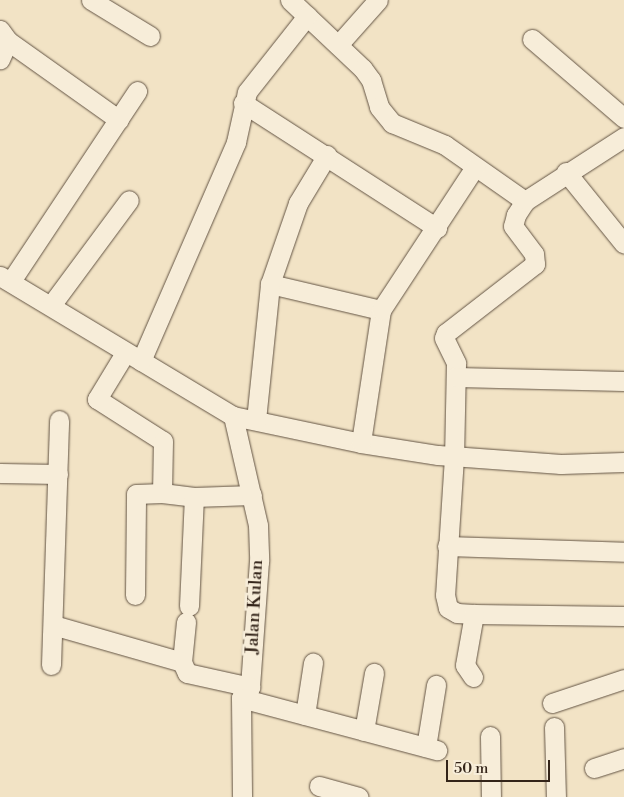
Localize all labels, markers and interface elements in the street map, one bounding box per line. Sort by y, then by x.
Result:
street label: Jalan Kulan [242,559,268,655]
scale bar [449,750,553,782]
text: 50 m [454,759,488,778]

